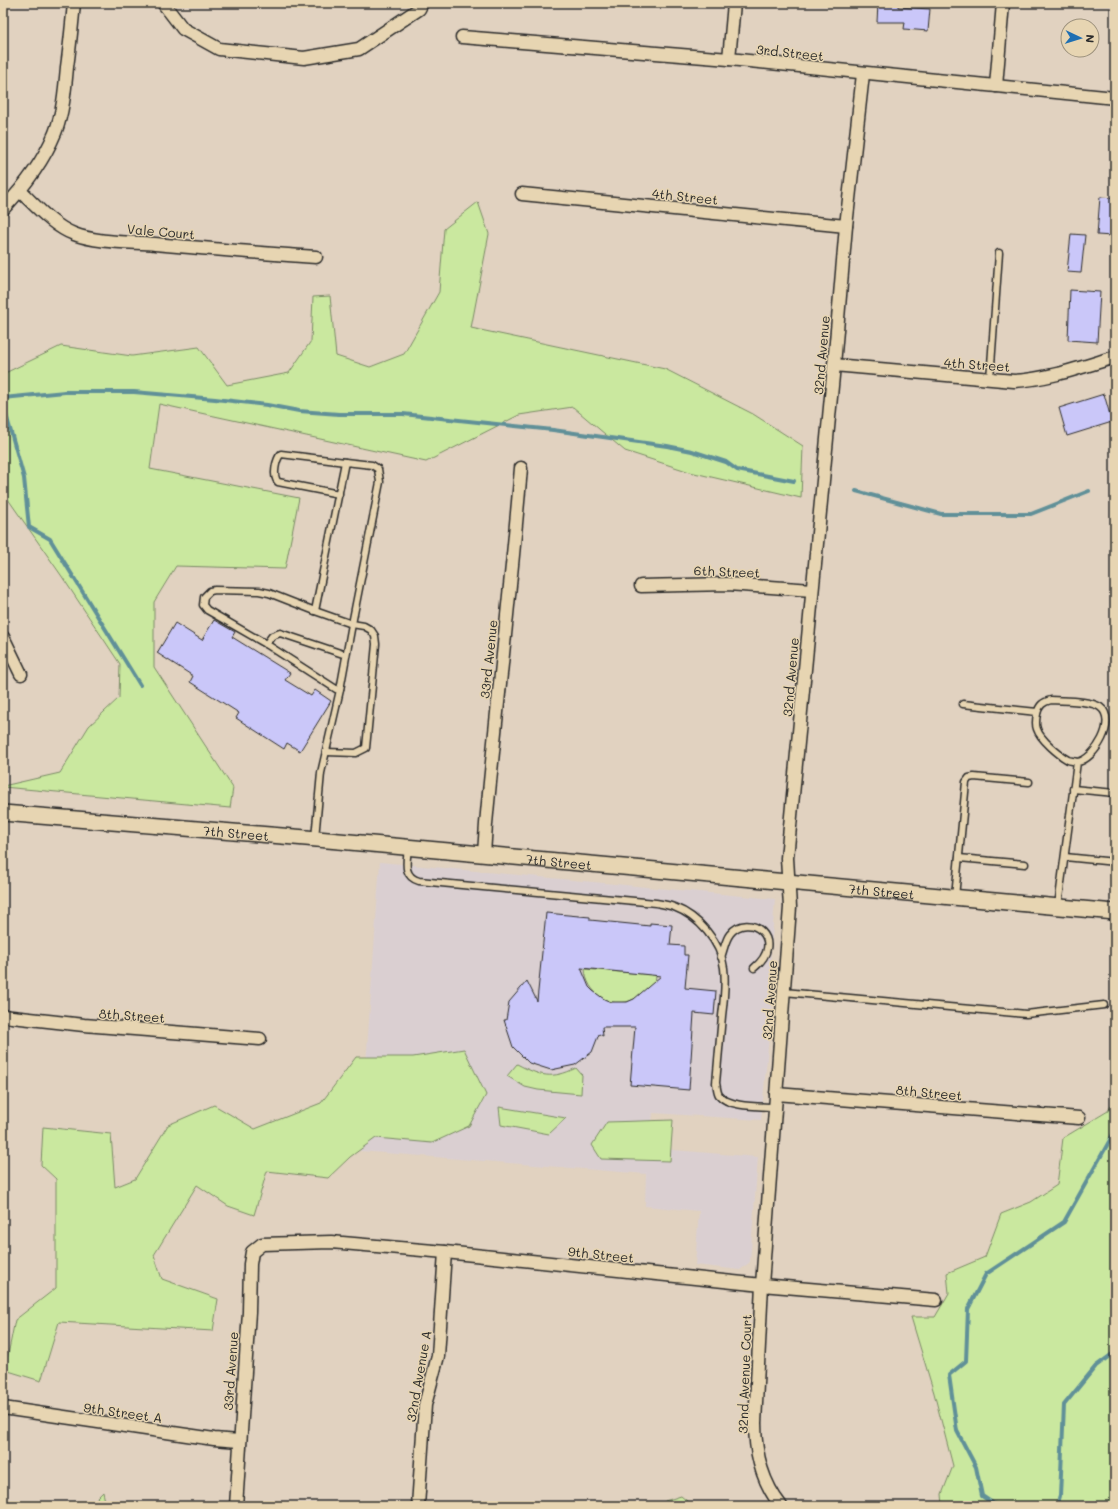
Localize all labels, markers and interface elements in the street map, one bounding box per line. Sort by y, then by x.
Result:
north arrow [1060,18,1100,58]
text: N [1083,34,1098,43]
street label: 3rd Street [755,40,825,64]
street label: 4th Street [651,184,719,208]
street label: Vale Court [126,220,196,242]
street label: 32nd Avenue [809,315,833,395]
street label: 4th Street [943,353,1011,375]
street label: 6th Street [693,561,761,581]
street label: 33rd Avenue [475,619,501,699]
street label: 32nd Avenue [778,637,802,717]
street label: 7th Street [203,821,270,843]
street label: 7th Street [525,850,593,873]
street label: 7th Street [848,879,915,902]
street label: 32nd Avenue [758,960,780,1040]
street label: 8th Street [98,1004,166,1026]
street label: 8th Street [895,1081,963,1103]
street label: 9th Street [567,1242,635,1266]
street label: 32nd Avenue Court [733,1313,755,1434]
street label: 32nd Avenue A [402,1329,434,1423]
street label: 33rd Avenue [219,1331,241,1411]
street label: 9th Street A [82,1398,164,1426]

